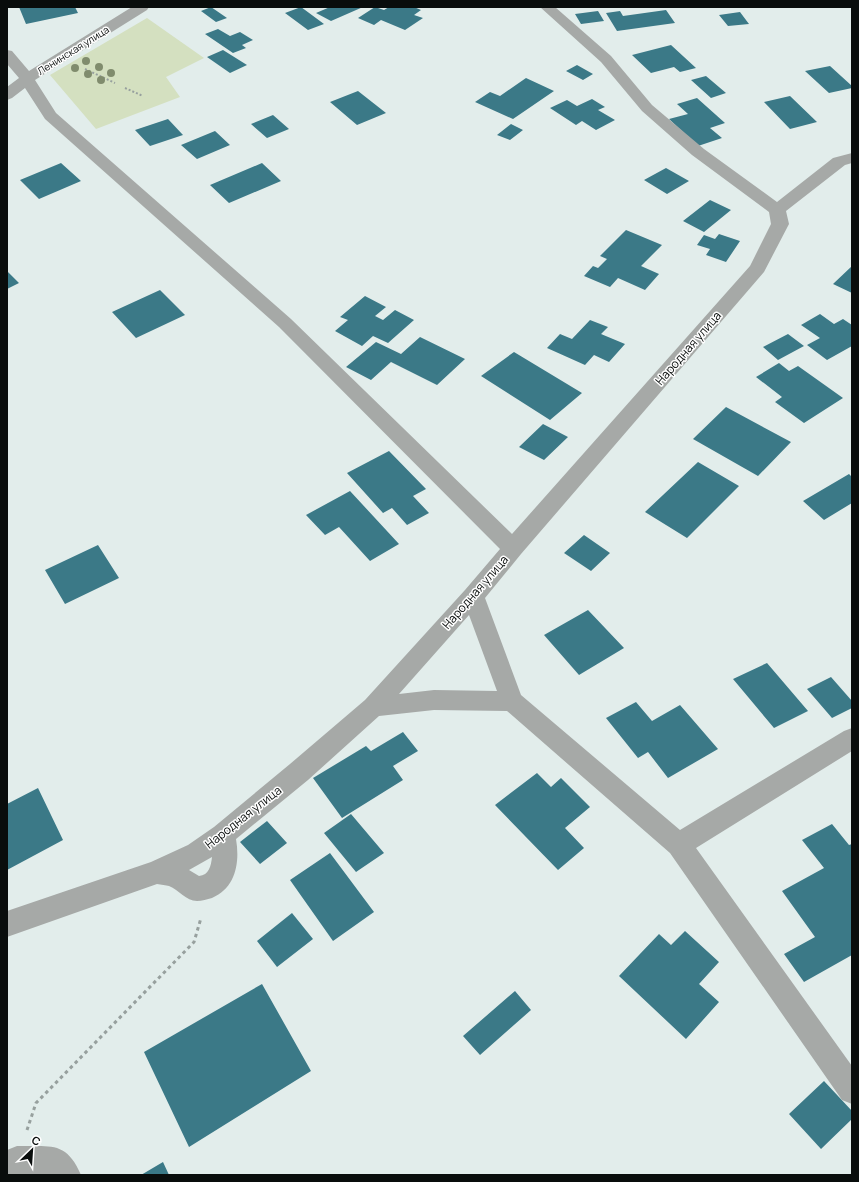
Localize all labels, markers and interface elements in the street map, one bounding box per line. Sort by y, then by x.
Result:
street label: Ленинская улица [34,22,112,78]
street label: Народная улица [651,307,725,389]
street label: Народная улица [438,551,512,633]
street label: Народная улица [201,782,285,852]
north arrow [12,1130,52,1170]
text: С [30,1132,43,1149]

